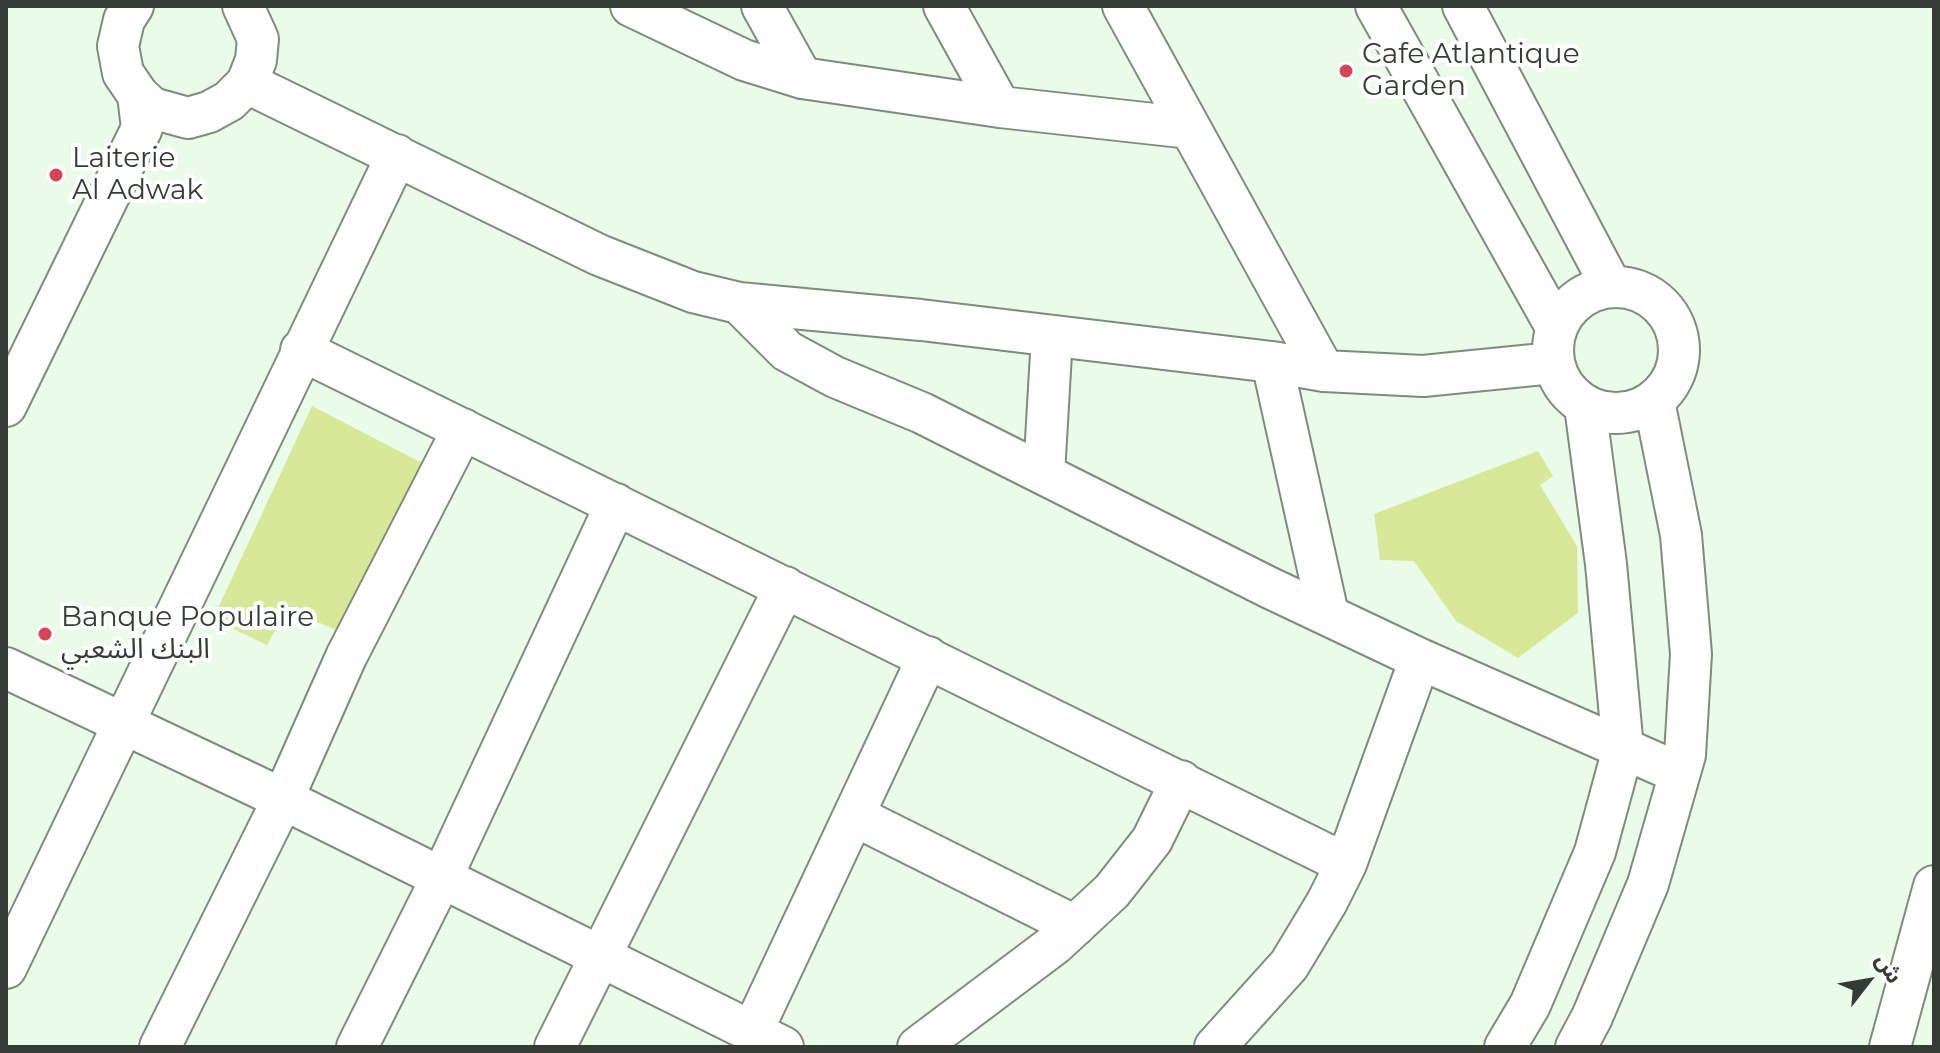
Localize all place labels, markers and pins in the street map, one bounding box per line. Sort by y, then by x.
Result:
place label: Cafe Atlantique Garden [1362,38,1580,104]
marker: Cafe Atlantique Garden [1337,62,1355,80]
place label: Laiterie Al Adwak [72,142,203,208]
marker: Laiterie Al Adwak [47,166,65,184]
place label: Banque Populaire البنك الشعبي [61,601,314,667]
marker: Banque Populaire البنك الشعبي [36,625,54,643]

